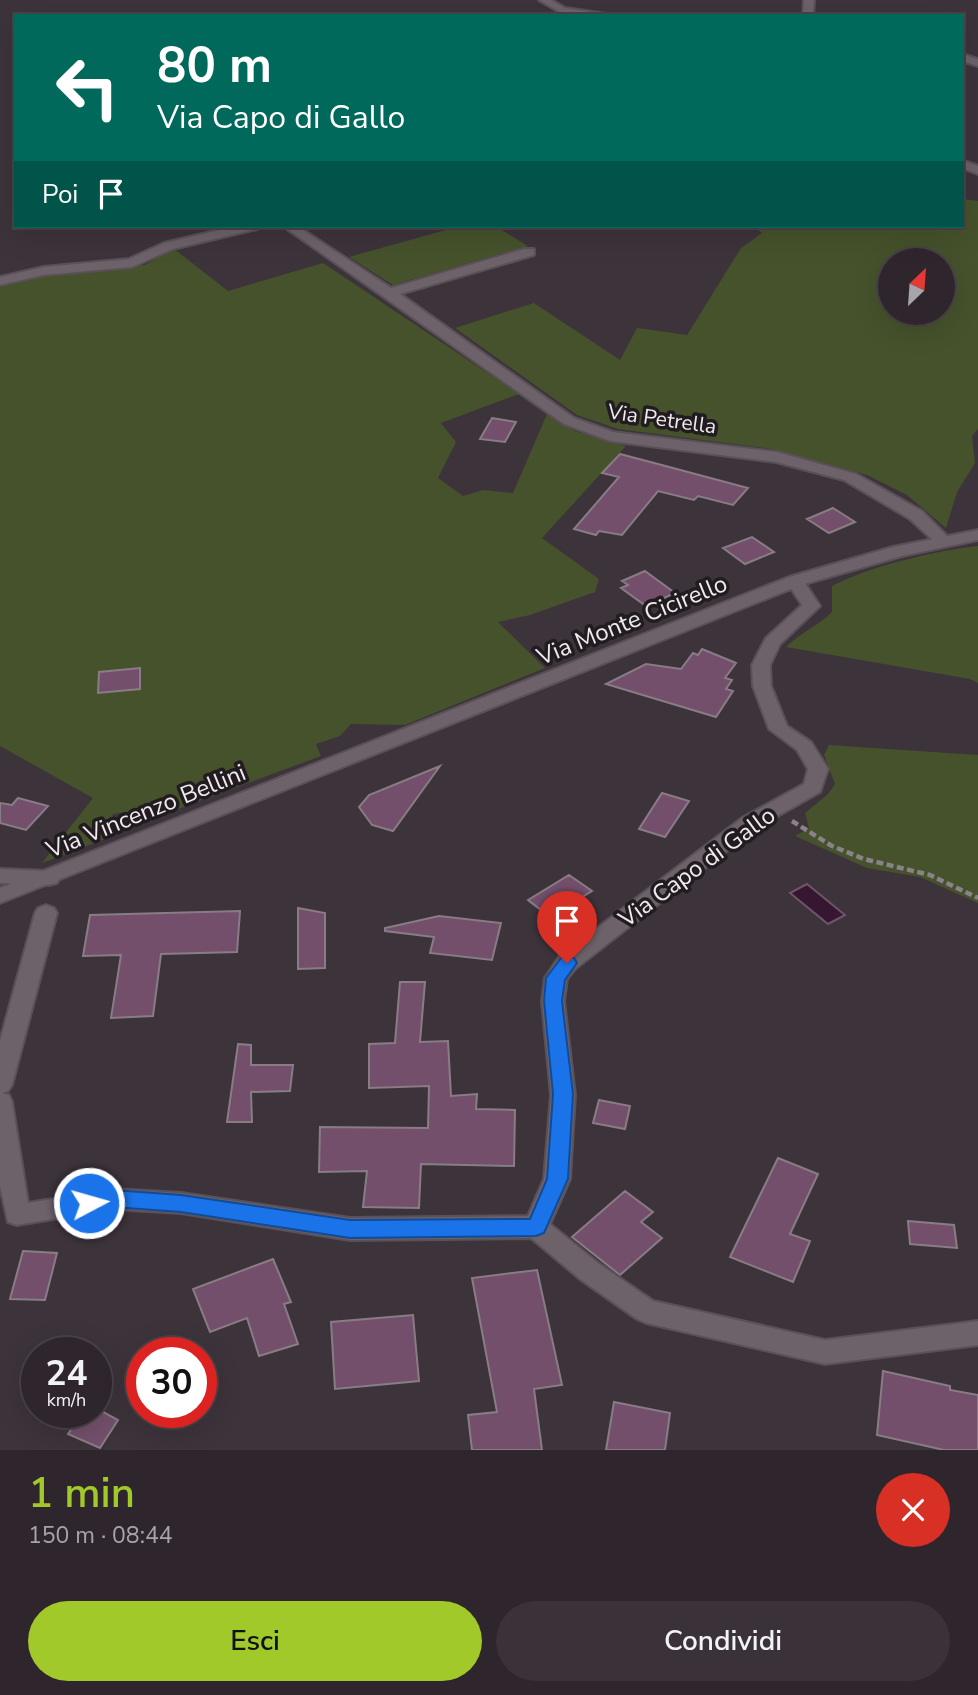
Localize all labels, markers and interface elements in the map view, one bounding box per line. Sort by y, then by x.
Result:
text: 80 m [157,32,272,99]
icon: left [42,42,133,133]
text: Via Capo di Gallo [157,96,405,139]
icon: arrive [92,175,130,213]
text: Poi [42,177,78,212]
north arrow [878,248,956,326]
map controls [878,248,955,325]
street label: Via Petrella [605,397,718,440]
street label: Via Monte Cicirello [531,567,732,673]
street label: Via Vincenzo Bellini [41,756,250,866]
street label: Via Capo di Gallo [611,799,782,935]
pin [537,891,597,963]
icon: arrive [548,902,586,940]
position arrow [52,1166,126,1240]
speed limit sign: 30 [126,1337,217,1428]
text: 24 [45,1350,88,1397]
text: km/h [47,1388,86,1412]
text: 1 min [28,1465,135,1522]
button: close [876,1473,950,1547]
text: 150 m · 08:44 [28,1520,173,1551]
button: Esci [28,1601,482,1681]
button: Condividi [496,1601,950,1681]

